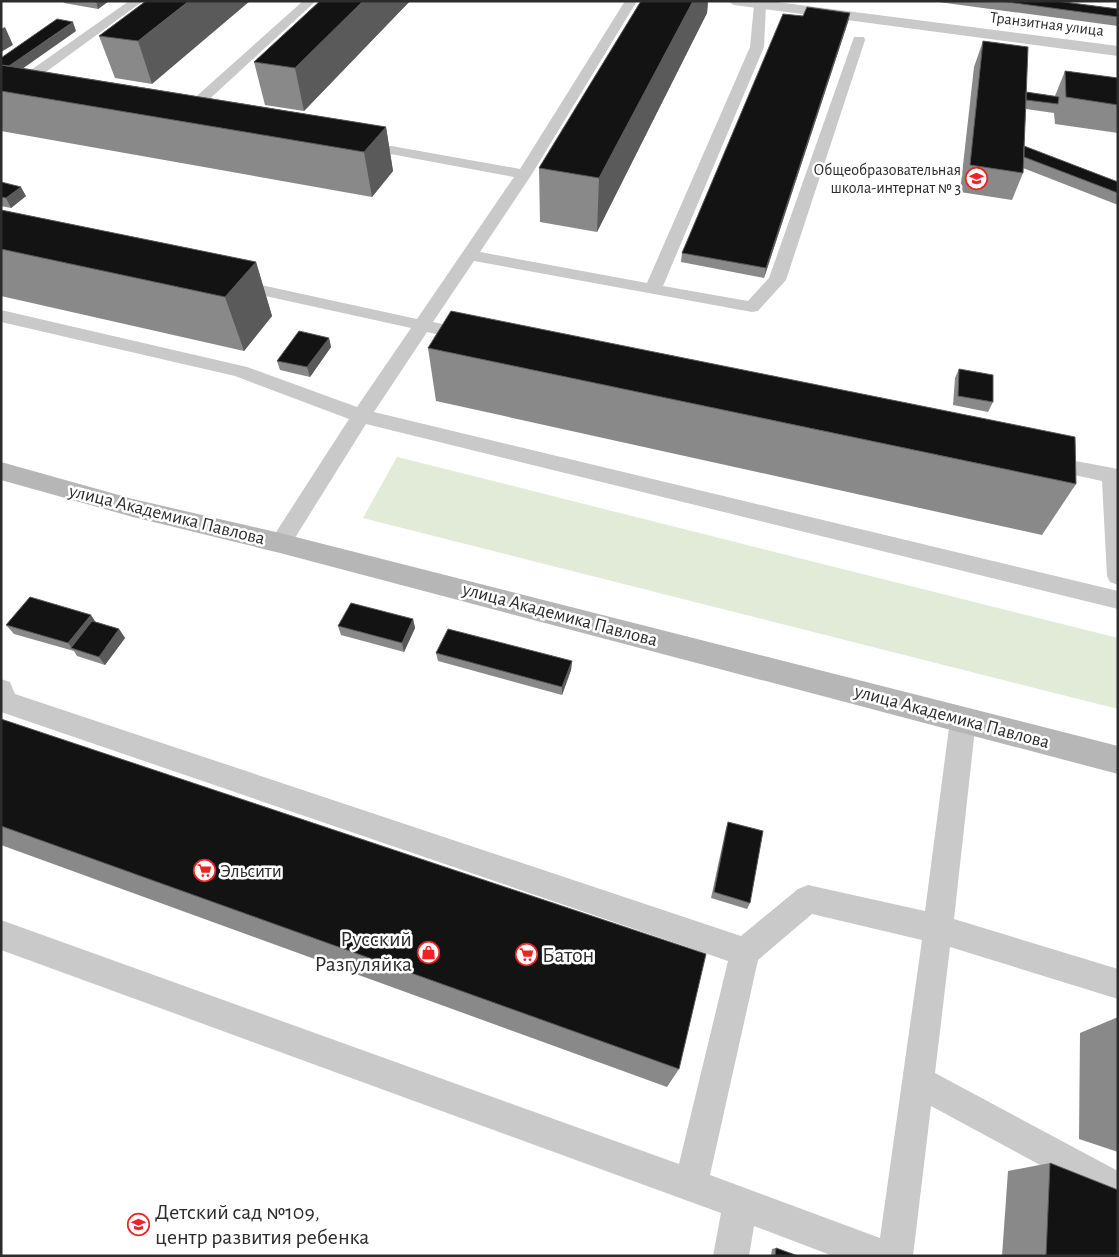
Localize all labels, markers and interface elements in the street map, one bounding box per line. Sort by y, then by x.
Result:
street label: Транзитная улица [989,9,1105,40]
place label: Общеобразовательная школа-интернат № 3 [814,162,961,196]
school or university icon: Общеобразовательная школа-интернат № 3 [965,167,989,191]
street label: улица Академика Павлова [66,481,267,549]
street label: улица Академика Павлова [459,580,660,650]
street label: улица Академика Павлова [851,682,1052,752]
supermarket icon: Эльсити [192,859,216,883]
place label: Эльсити [220,862,282,881]
place label: Русский Разгуляйка [314,928,412,975]
shop icon: Русский Разгуляйка [416,940,440,964]
supermarket icon: Батон [514,943,538,967]
place label: Батон [542,944,594,966]
place label: Детский сад №109, центр развития ребенка [155,1201,369,1248]
school or university icon: Детский сад №109, центр развития ребенка [127,1213,151,1237]

